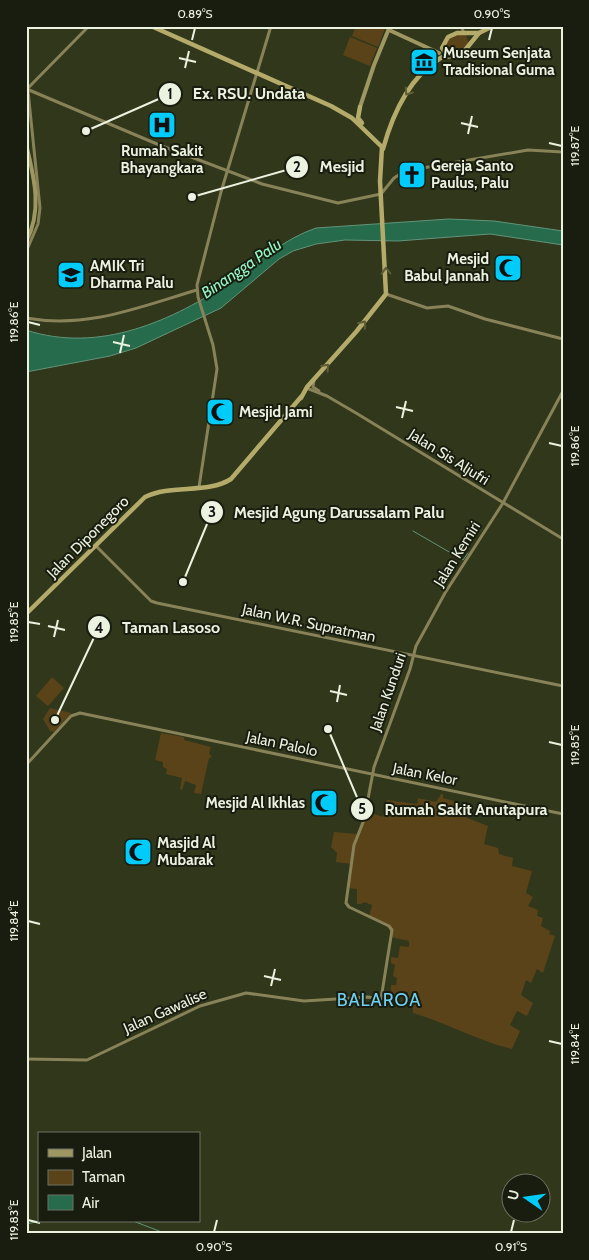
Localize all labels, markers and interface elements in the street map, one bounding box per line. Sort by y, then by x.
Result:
text: 0.89°S [177,6,213,21]
text: 0.90°S [474,6,510,21]
place label: Museum Senjata Tradisional Guma [443,44,555,79]
museum icon: Museum Senjata Tradisional Guma [409,47,439,77]
callout: Ex. RSU. Undata [157,78,315,109]
text: Ex. RSU. Undata [193,84,305,103]
text: 1 [167,85,173,103]
one-way arrow [405,86,414,96]
hospital icon: Rumah Sakit Bhayangkara [147,110,177,140]
text: 119.87°E [567,125,582,166]
place label: Rumah Sakit Bhayangkara [121,142,204,177]
callout: Mesjid [284,151,374,182]
text: Mesjid [320,157,364,176]
place label: Gereja Santo Paulus, Palu [431,157,514,192]
text: 2 [293,158,301,176]
church icon: Gereja Santo Paulus, Palu [397,160,427,190]
water label: Binangga Palu [198,235,285,302]
place label: Mesjid Babul Jannah [404,250,489,285]
mosque icon: Mesjid Babul Jannah [493,253,523,283]
place label: AMIK Tri Dharma Palu [90,257,174,292]
school or university icon: AMIK Tri Dharma Palu [56,260,86,290]
one-way arrow [381,267,391,274]
text: 119.86°E [6,301,21,342]
one-way arrow [357,321,365,330]
one-way arrow [320,363,329,372]
mosque icon: Mesjid Jami [205,397,235,427]
place label: Mesjid Jami [239,403,313,421]
street label: Jalan Sis Aljufri [405,425,493,489]
text: 119.86°E [567,425,582,466]
street label: Jalan Diponegoro [43,492,133,582]
callout: Mesjid Agung Darussalam Palu [199,497,455,528]
text: 3 [208,503,216,521]
text: Mesjid Agung Darussalam Palu [234,503,444,522]
street label: Jalan Kemiri [429,518,484,591]
street label: Jalan W.R. Supratman [240,600,377,646]
text: 119.85°E [6,601,21,642]
callout: Taman Lasoso [87,612,230,643]
text: Taman Lasoso [122,618,220,637]
text: 4 [94,619,104,637]
street label: Jalan Kunduri [366,650,410,735]
text: 119.85°E [567,724,582,765]
street label: Jalan Palolo [244,727,319,760]
street label: Jalan Kelor [390,759,459,789]
mosque icon: Mesjid Al Ikhlas [309,788,339,818]
place label: Mesjid Al Ikhlas [206,794,305,812]
callout: Rumah Sakit Anutapura [349,794,557,825]
text: 5 [358,800,366,818]
text: Rumah Sakit Anutapura [384,800,548,819]
place label: Masjid Al Mubarak [157,834,216,869]
mosque icon: Masjid Al Mubarak [123,837,153,867]
text: 119.84°E [6,900,21,942]
street label: Jalan Gawalise [120,985,210,1038]
district label: BALAROA [337,989,421,1011]
text: 119.84°E [567,1023,582,1065]
legend [38,1132,200,1222]
text: Jalan [81,1144,112,1162]
text: Taman [82,1168,125,1186]
north arrow [502,1172,552,1222]
text: U [503,1188,523,1202]
text: Air [82,1194,99,1212]
text: 119.83°E [6,1199,21,1240]
text: 0.90°S [196,1239,232,1254]
text: 0.91°S [495,1239,527,1254]

